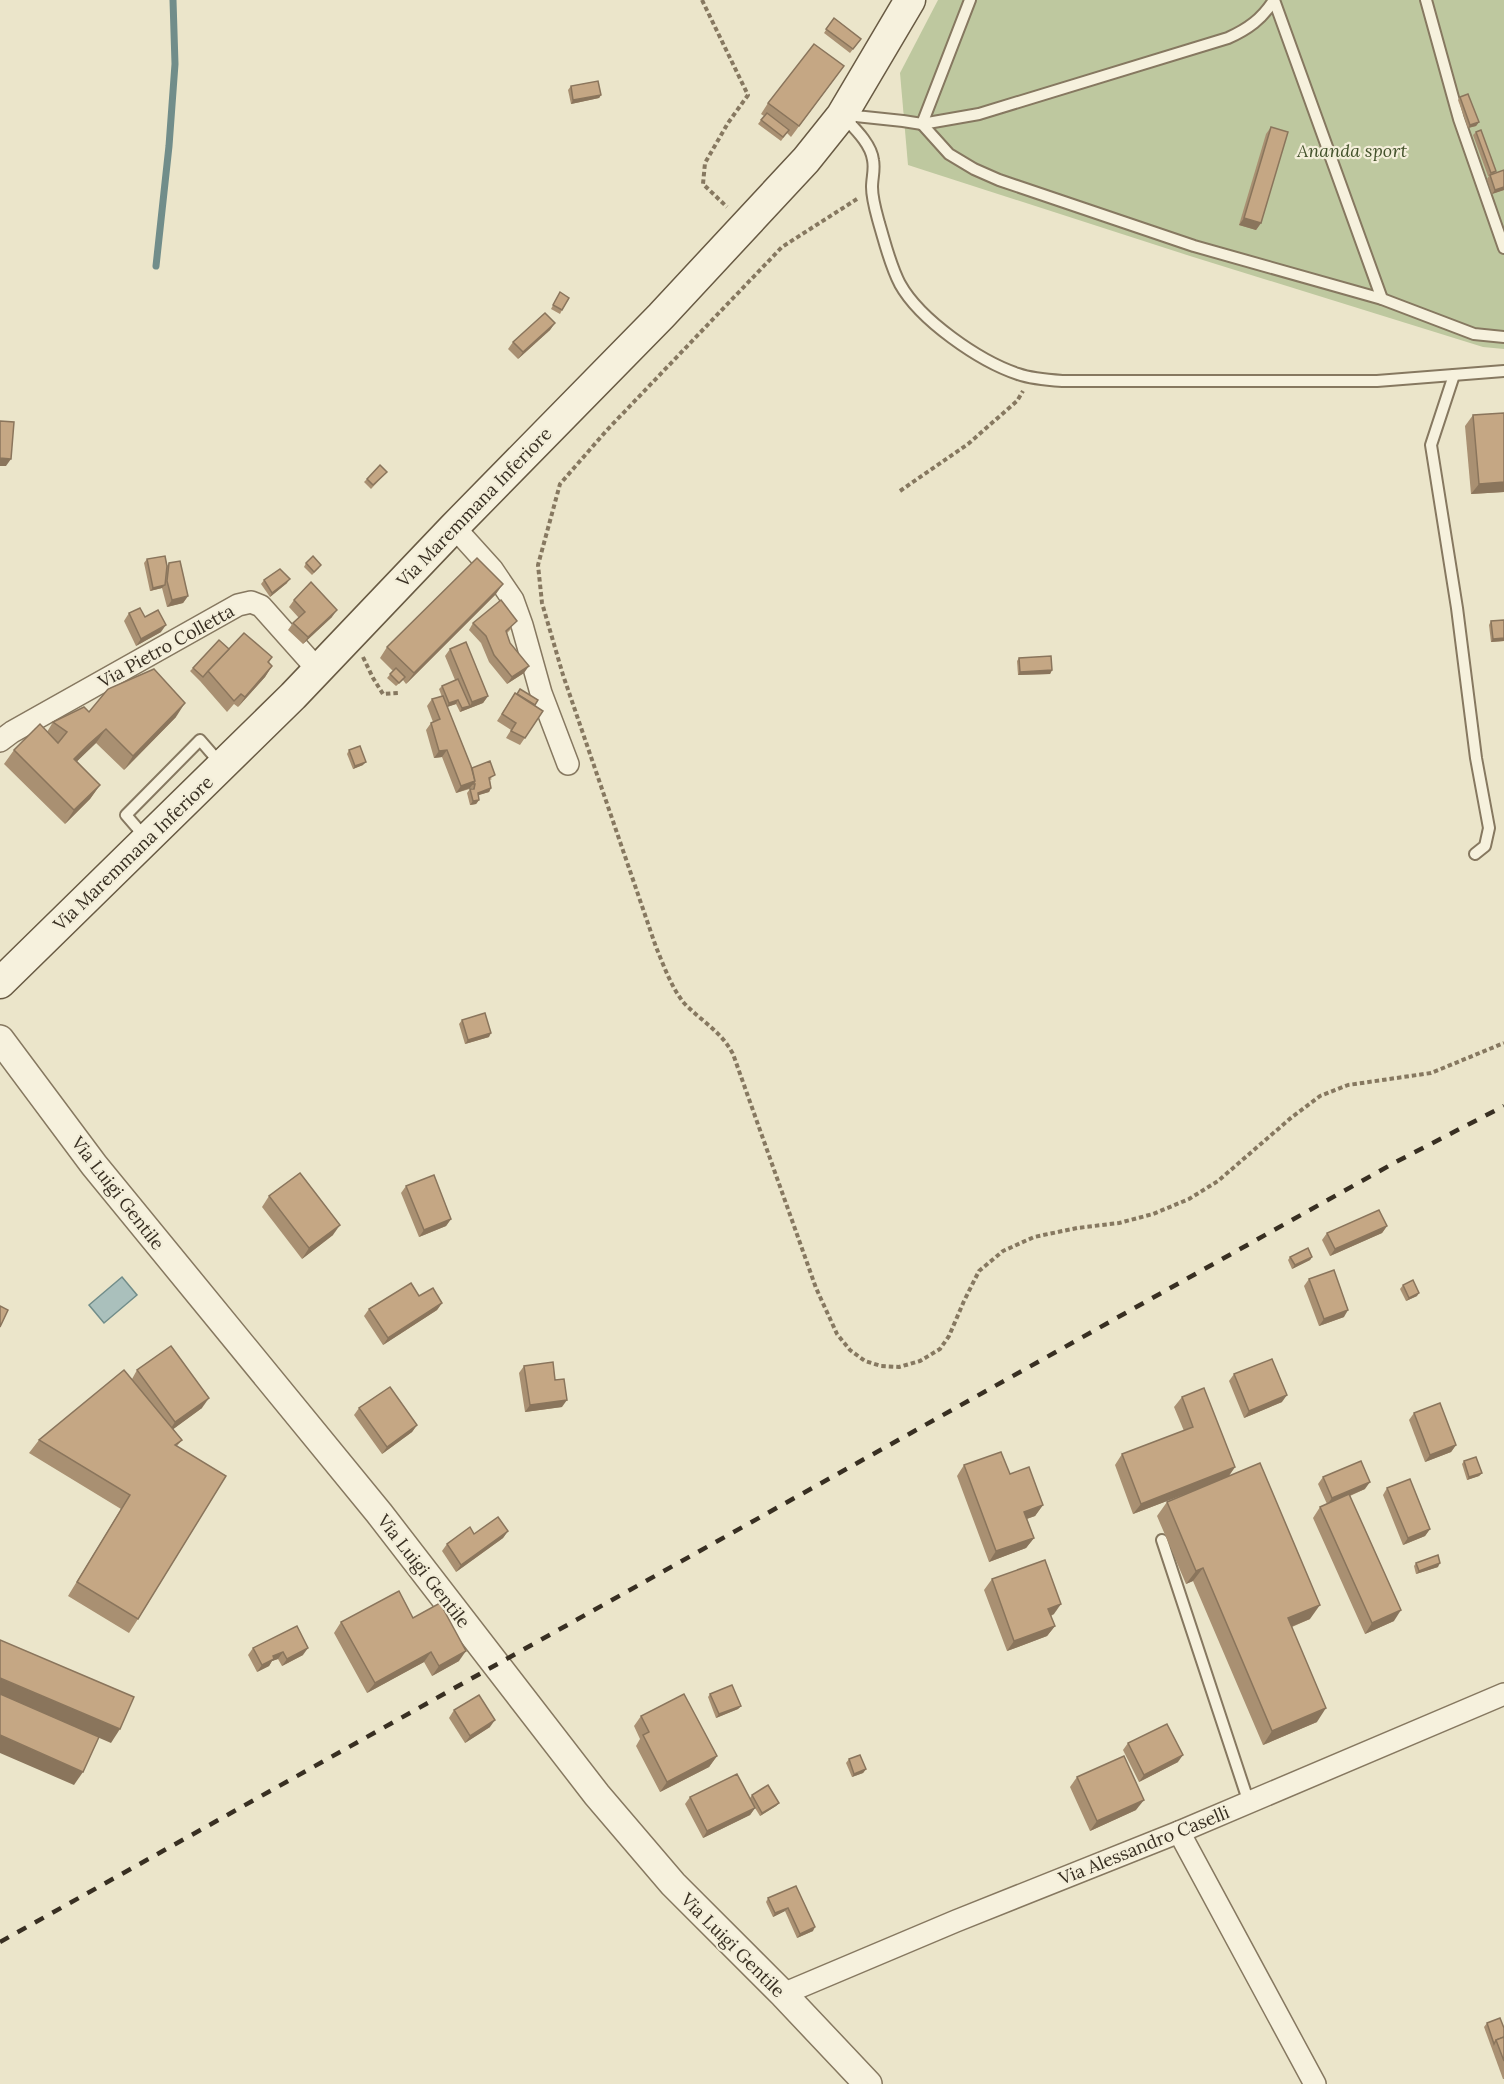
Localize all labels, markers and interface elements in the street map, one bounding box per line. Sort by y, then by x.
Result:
park label: Ananda sport [1296,139,1407,162]
street label: Via Maremmana Inferiore [391,422,557,593]
street label: Via Pietro Colletta [93,599,238,693]
street label: Via Maremmana Inferiore [47,770,218,936]
street label: Via Luigi Gentile [66,1131,170,1255]
street label: Via Luigi Gentile [372,1509,476,1633]
street label: Via Alessandro Caselli [1054,1800,1233,1890]
street label: Via Luigi Gentile [675,1887,790,2002]

